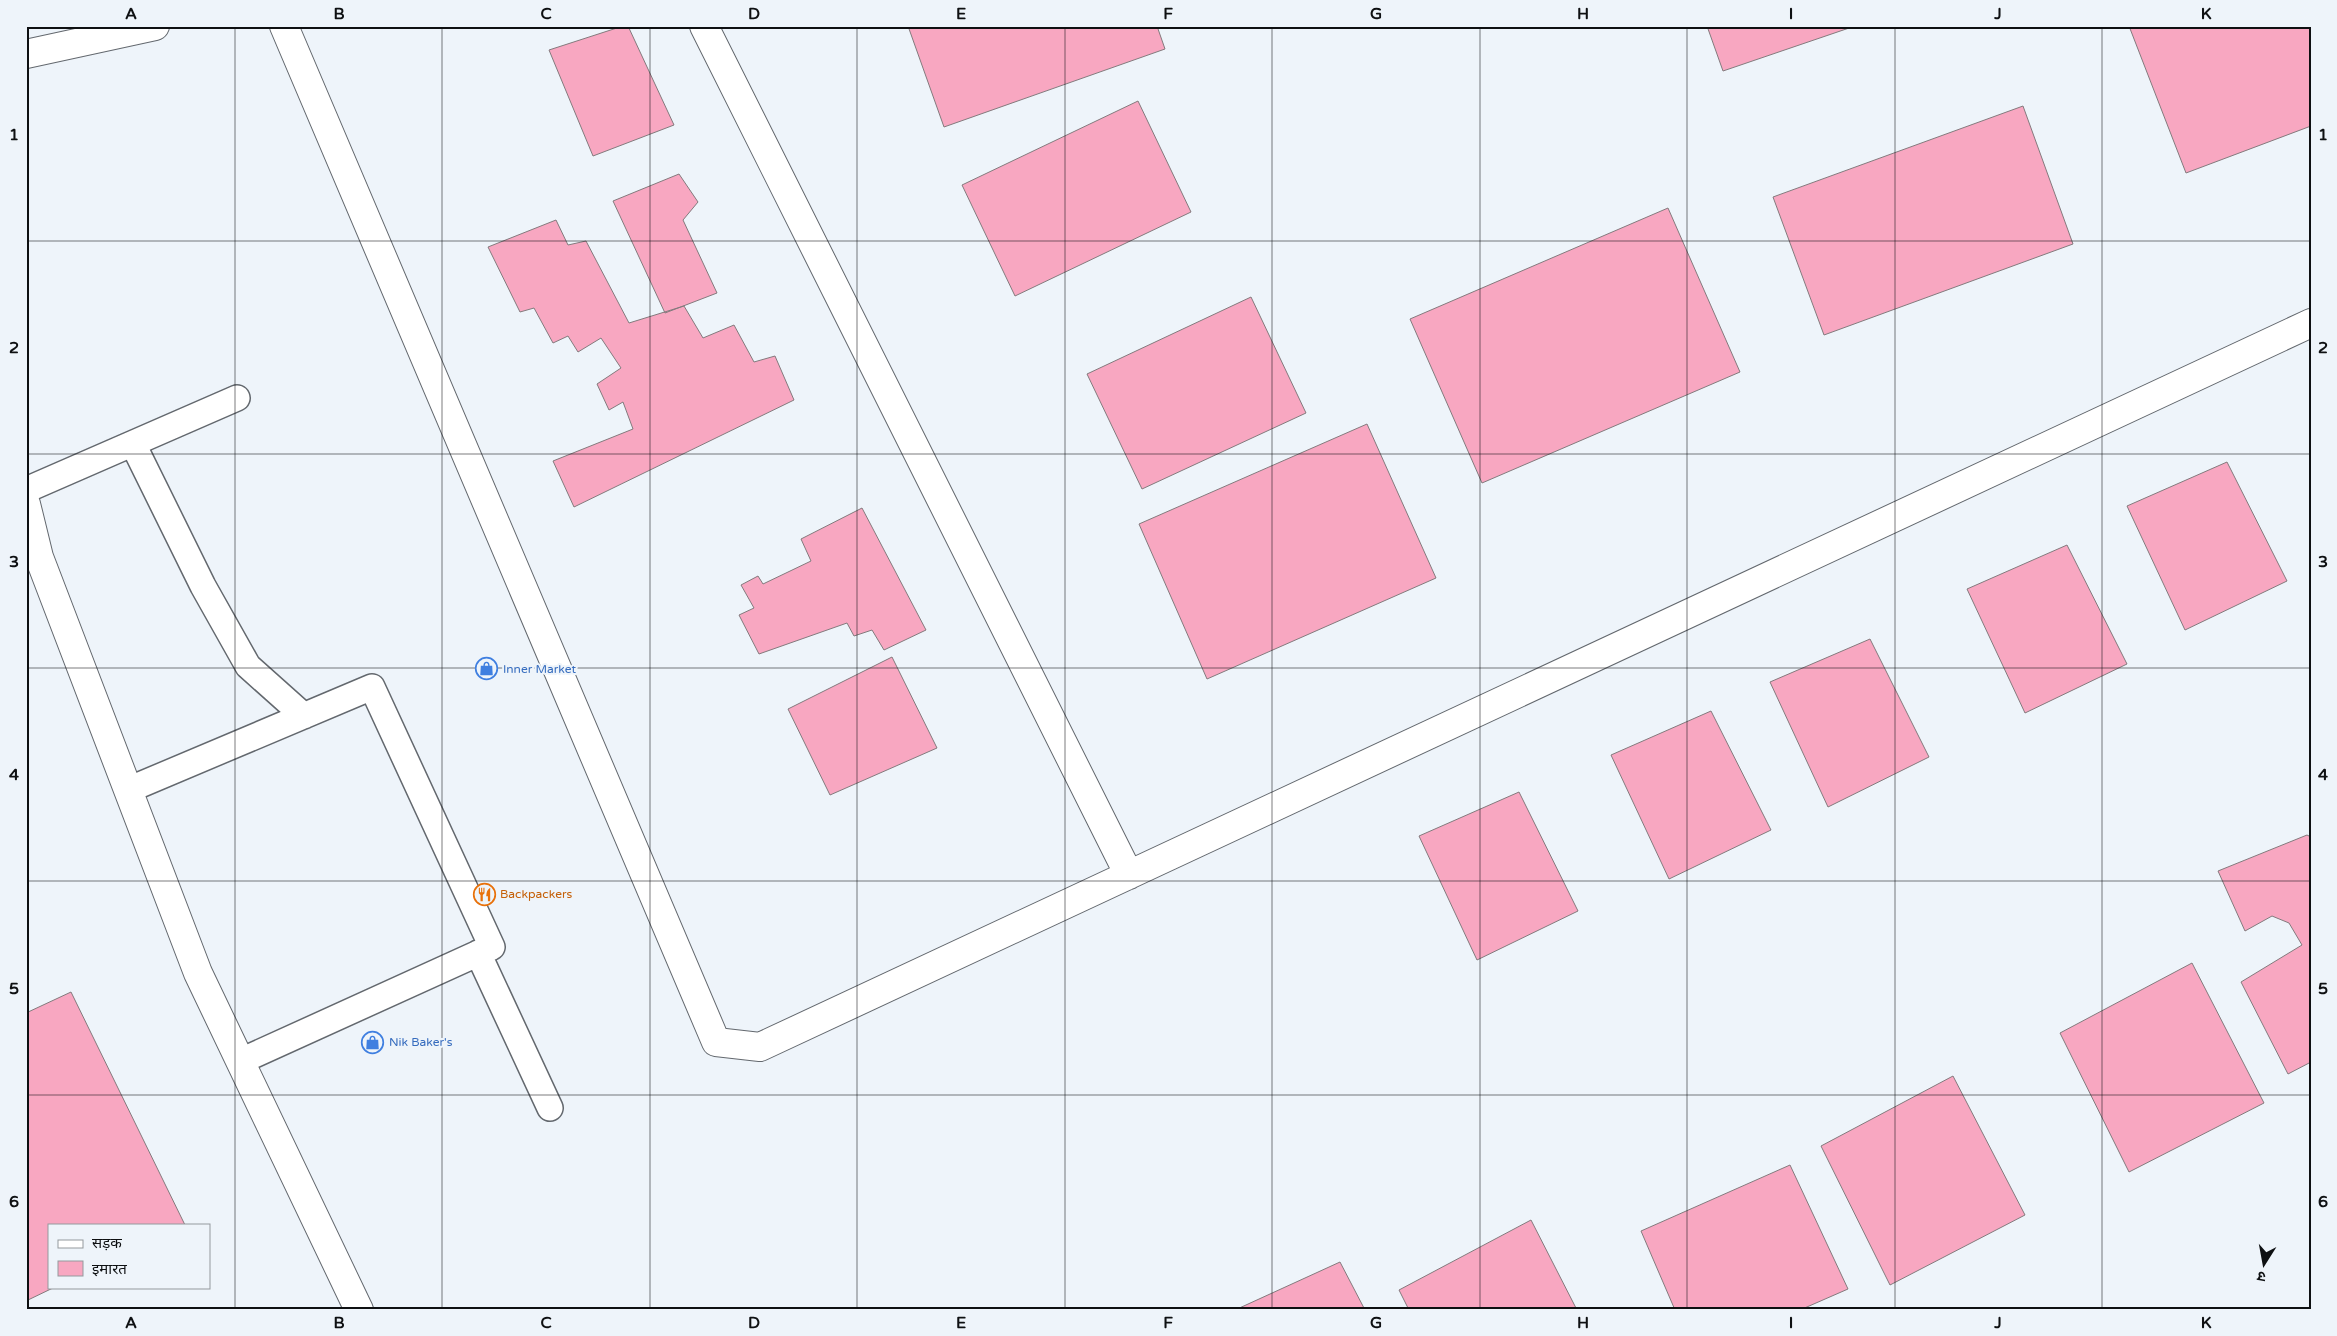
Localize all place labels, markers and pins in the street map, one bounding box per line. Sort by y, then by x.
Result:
shop icon: Inner Market [475,657,499,681]
place label: Inner Market [503,662,577,676]
restaurant icon: Backpackers [472,882,496,906]
place label: Backpackers [500,887,573,901]
shop icon: Nik Baker's [361,1030,385,1054]
place label: Nik Baker's [389,1035,453,1049]

